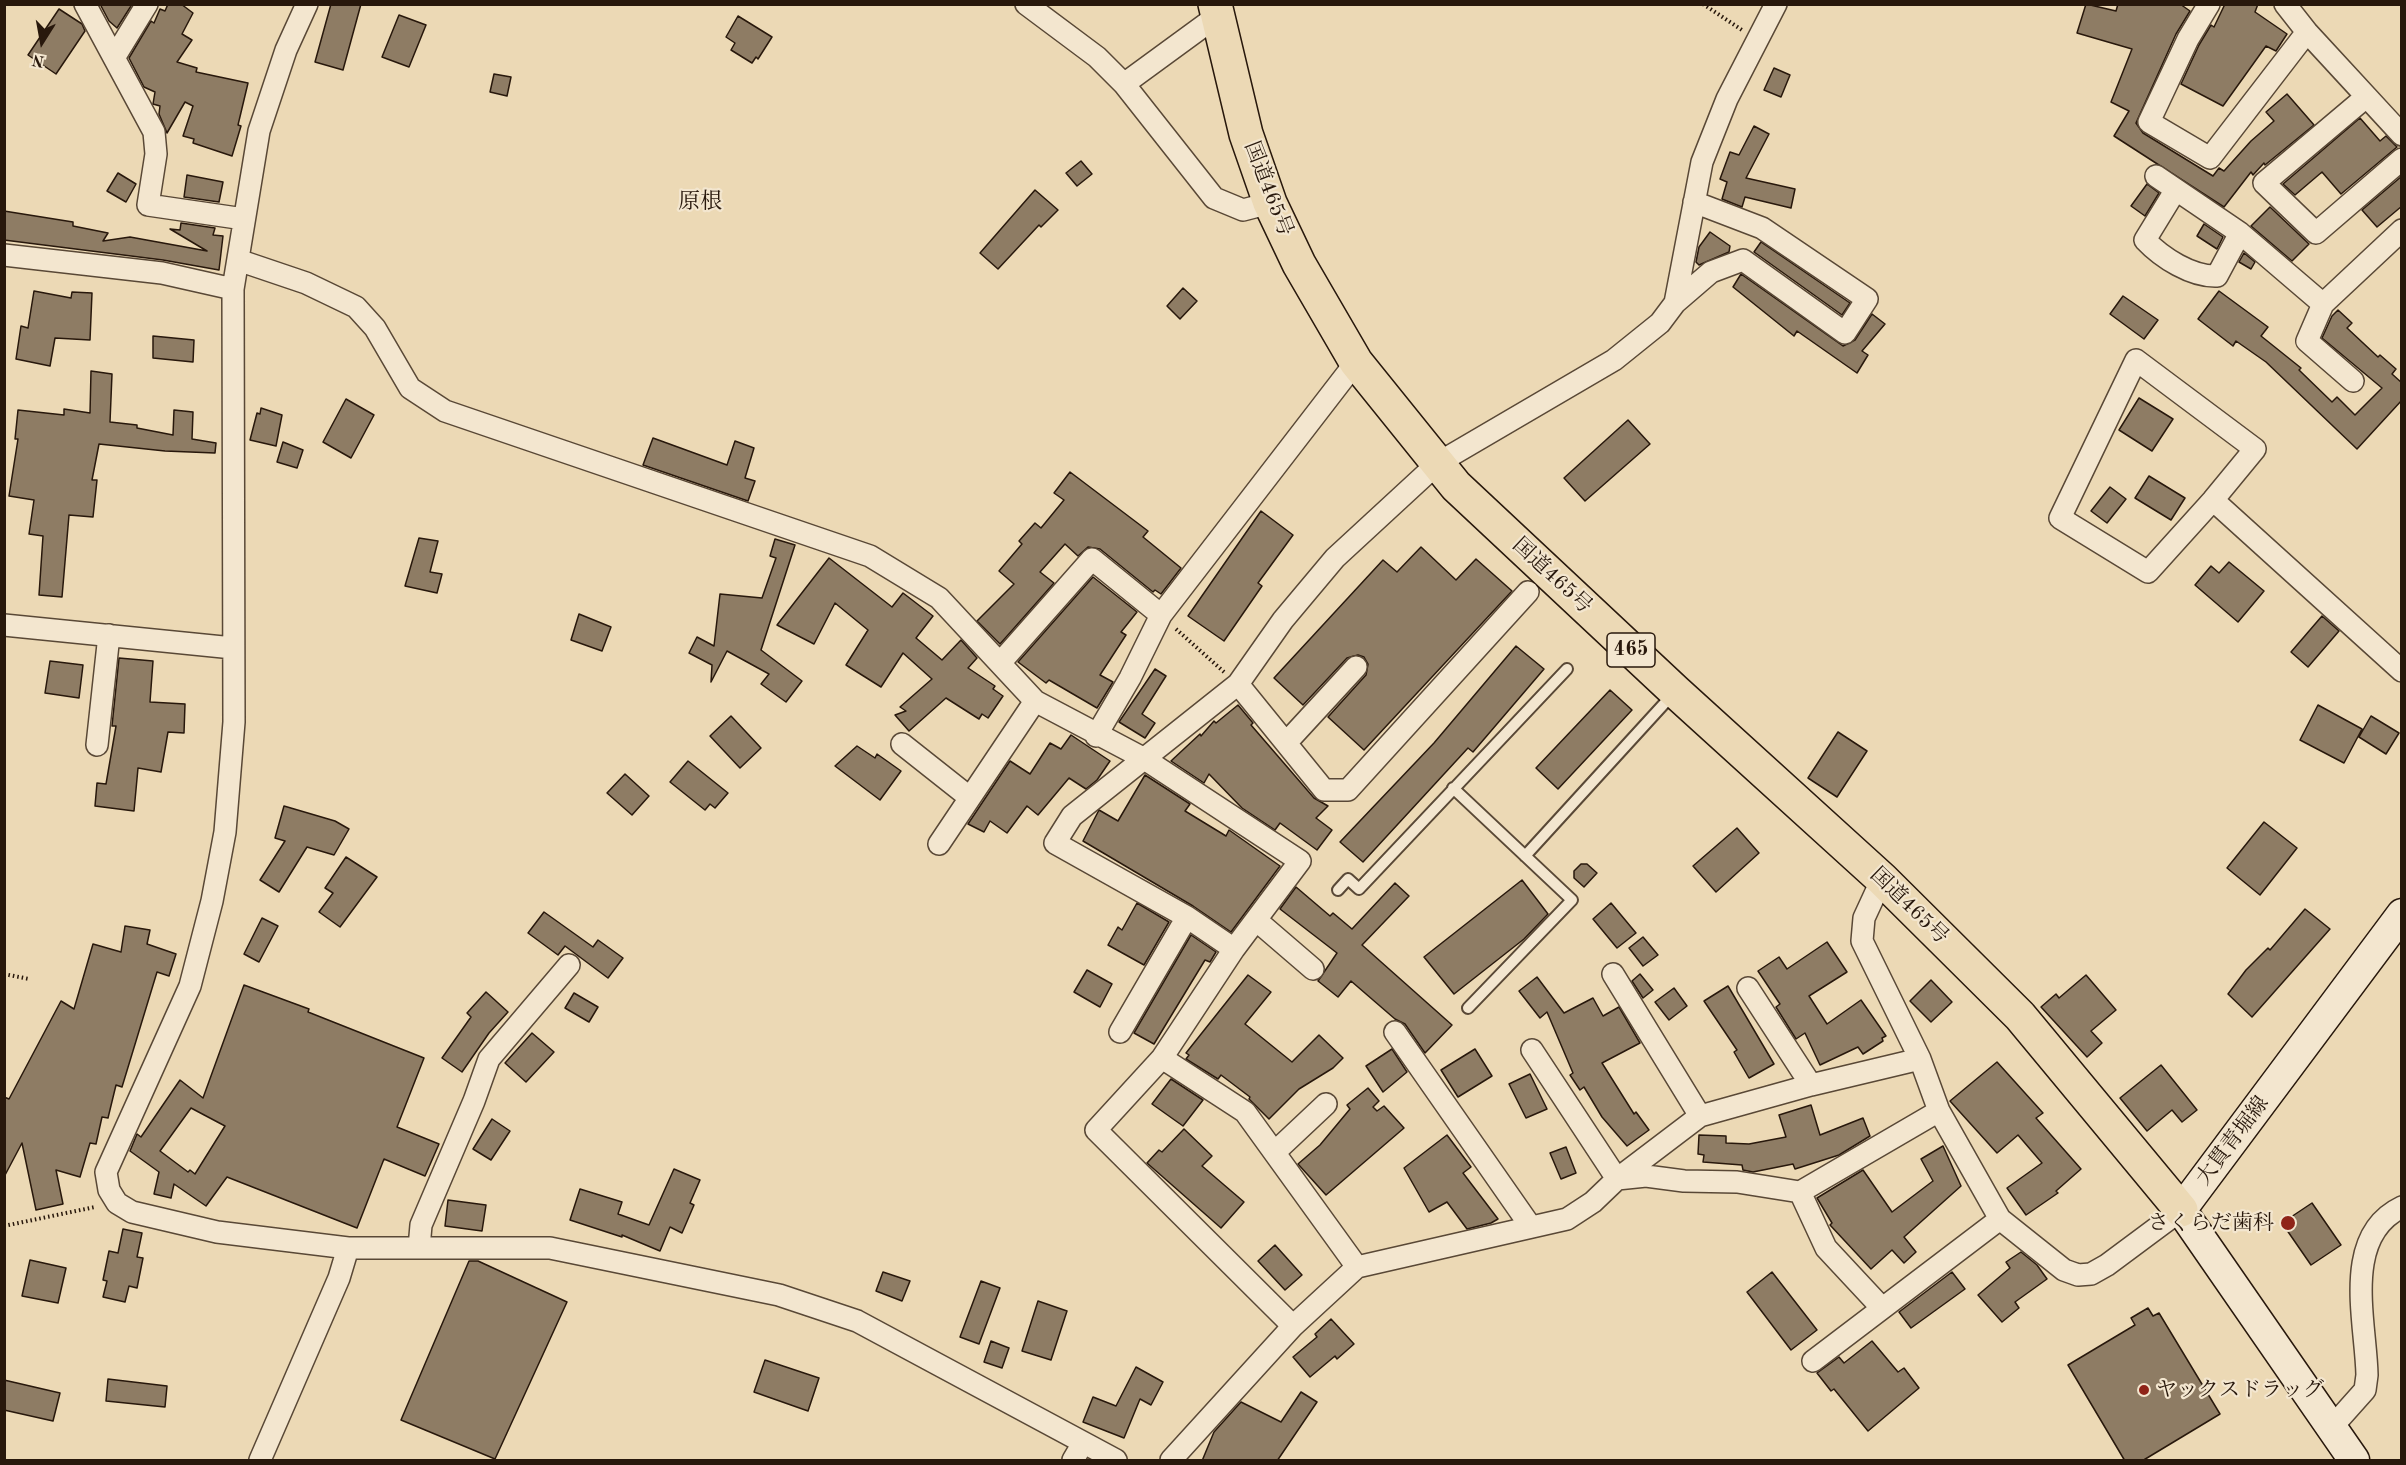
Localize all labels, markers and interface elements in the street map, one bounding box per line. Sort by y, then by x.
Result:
north arrow [12,12,72,72]
text: N [31,51,46,69]
street label: 国道465号 [1238,138,1298,240]
district label: 原根 [678,189,722,215]
street label: 国道465号 [1507,533,1597,619]
road number: 465 [1607,633,1655,667]
street label: 国道465号 [1864,862,1954,950]
street label: 大貫青堀線 [2191,1091,2275,1191]
place label: さくらだ歯科 [2148,1210,2274,1236]
marker: さくらだ歯科 [2279,1214,2297,1232]
place label: ヤックスドラッグ [2156,1377,2324,1403]
marker: ヤックスドラッグ [2137,1383,2151,1397]

